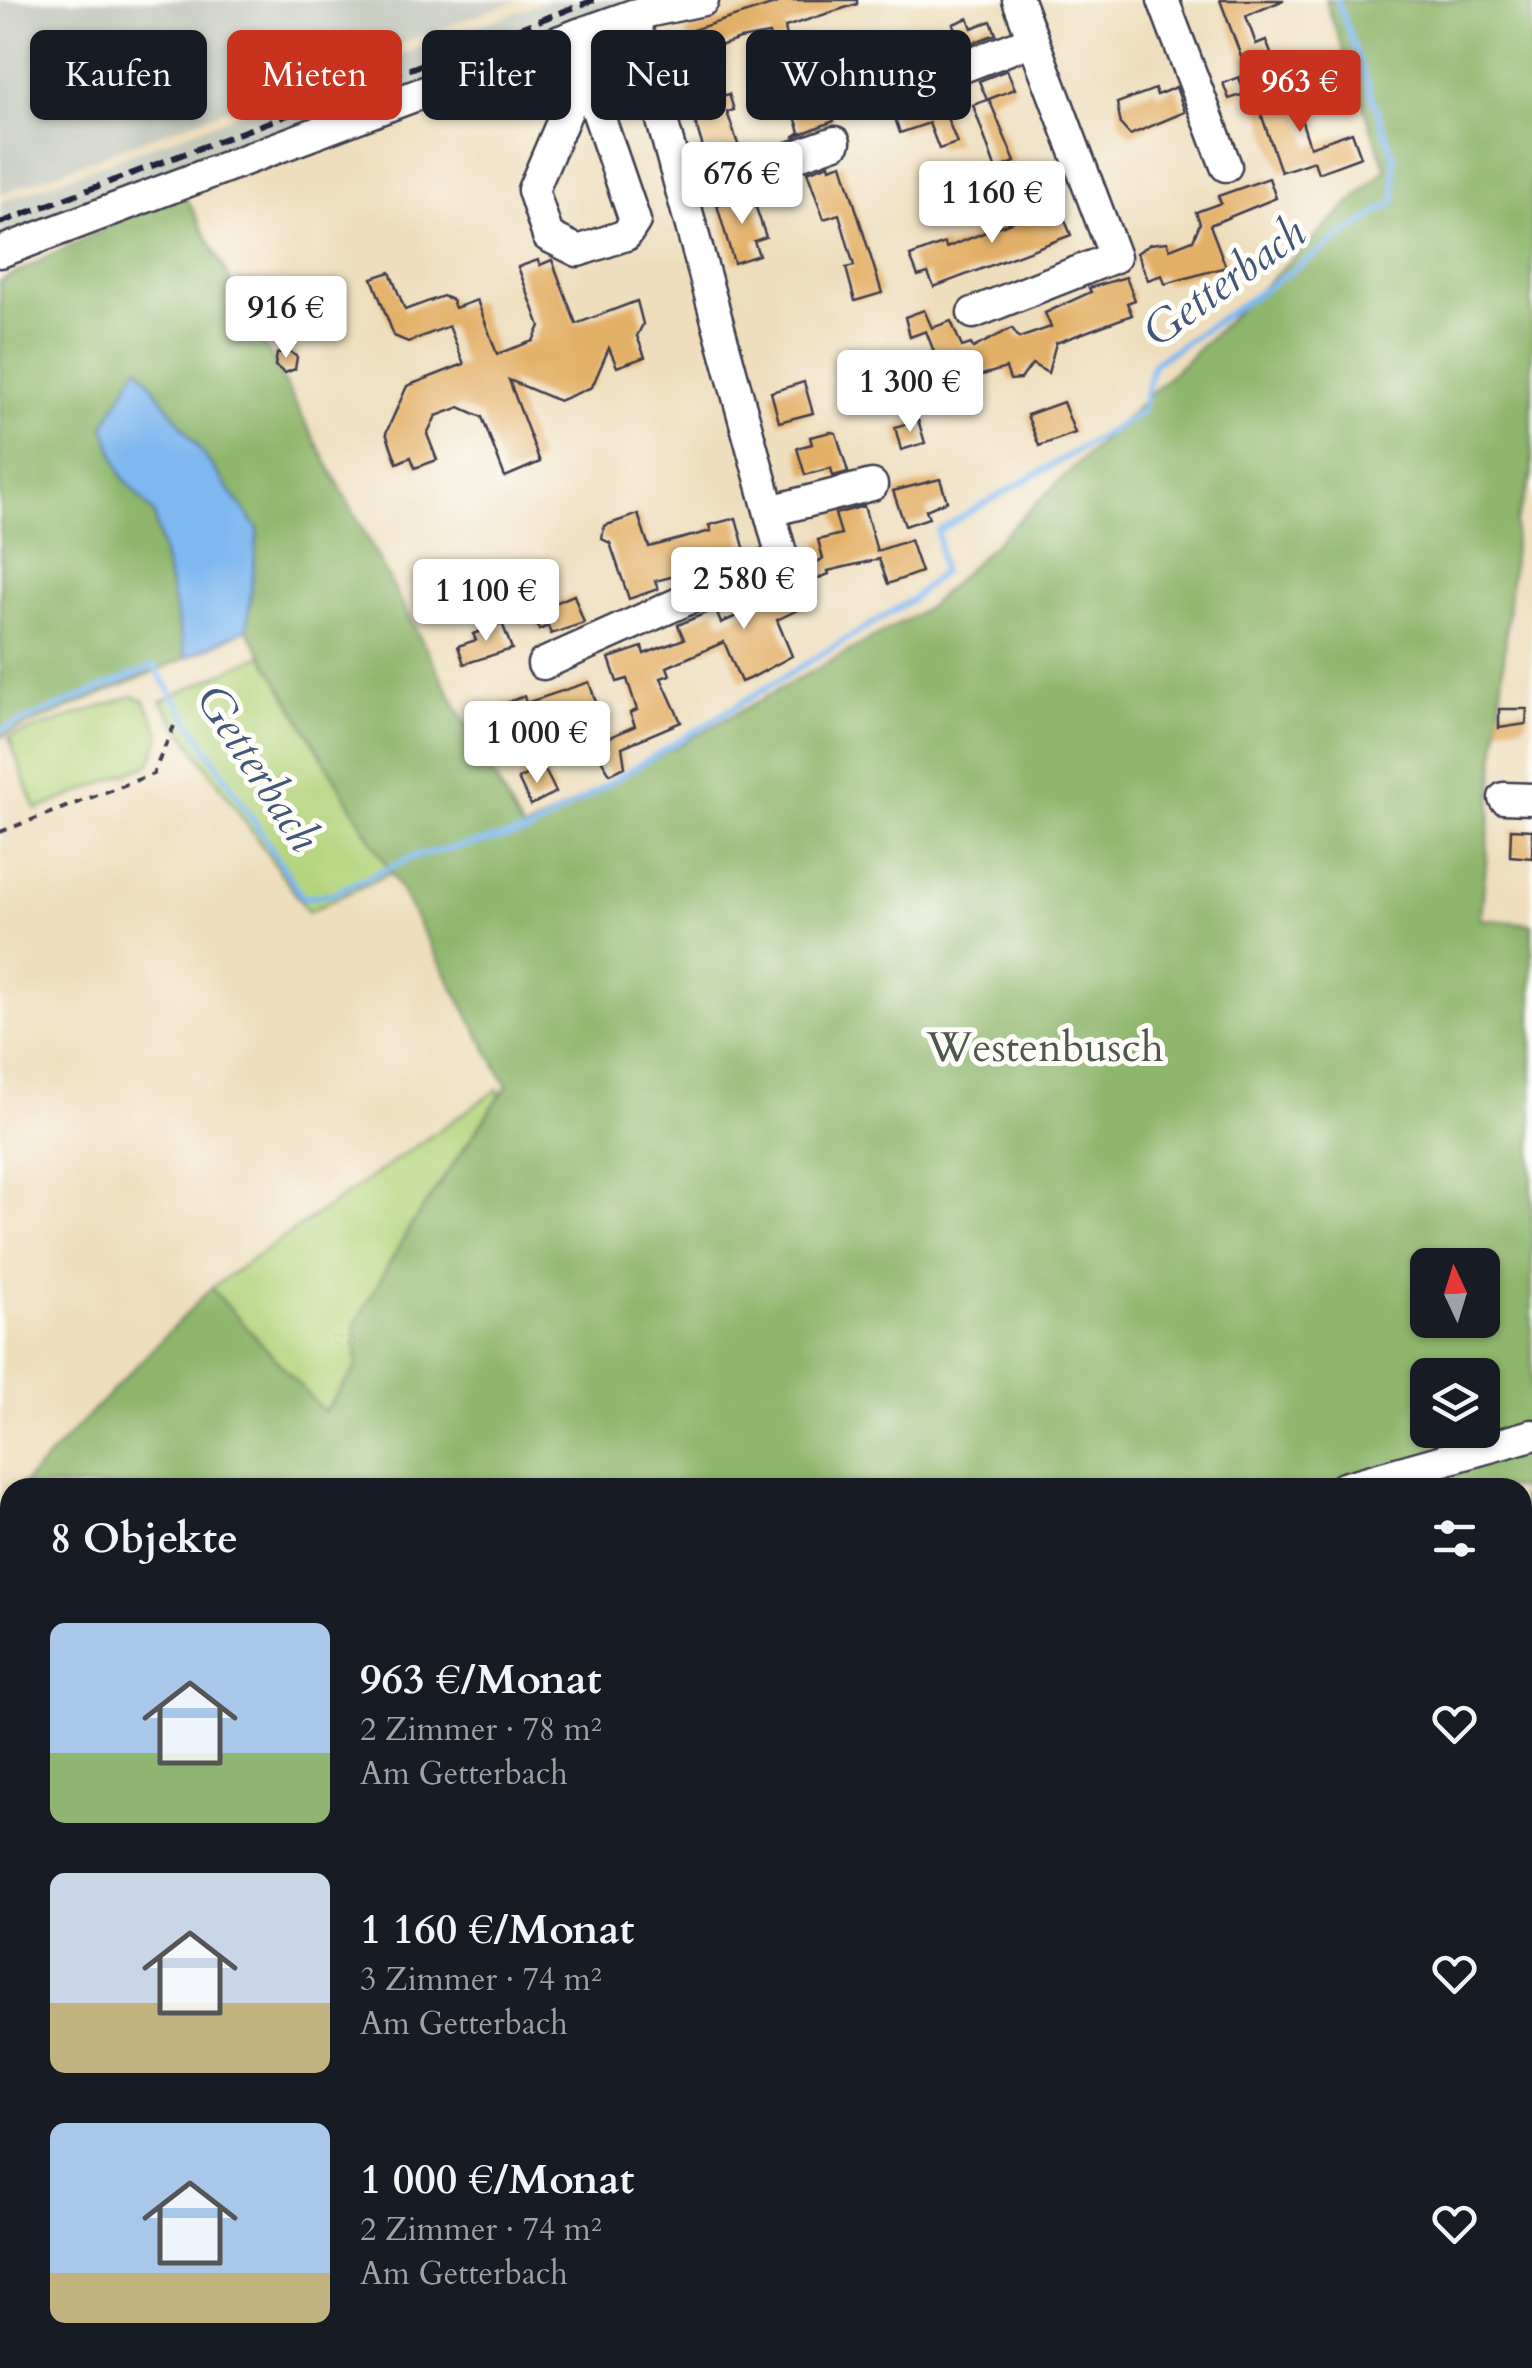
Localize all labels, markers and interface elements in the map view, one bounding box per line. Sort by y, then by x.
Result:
chip: Kaufen [30,30,207,120]
chip: Mieten [227,30,402,120]
chip: Filter [422,30,571,120]
chip: Neu [591,30,726,120]
chip: Wohnung [746,30,971,120]
pin: 963 € [1230,50,1370,135]
text: 963 € [1262,60,1338,104]
pin: 676 € [672,142,812,227]
text: 676 € [704,152,780,196]
pin: 1 160 € [900,161,1084,246]
text: 1 160 € [941,171,1043,215]
water label: Getterbach [1130,202,1318,362]
pin: 916 € [216,276,356,361]
text: 916 € [248,286,324,330]
pin: 1 300 € [818,350,1002,435]
text: 1 300 € [859,360,961,404]
pin: 2 580 € [652,547,836,632]
text: 2 580 € [693,557,795,601]
pin: 1 100 € [394,559,578,644]
text: 1 100 € [435,569,537,613]
water label: Getterbach [182,673,335,863]
pin: 1 000 € [445,701,629,786]
text: 1 000 € [486,711,588,755]
park label: Westenbusch [925,1019,1164,1076]
north arrow [1410,1248,1500,1338]
map controls [1410,1248,1500,1448]
button: layers [1410,1358,1500,1448]
text: 8 Objekte [50,1510,238,1567]
icon: filters [1427,1511,1482,1566]
text: 963 €/Monat [360,1651,601,1708]
icon: home [130,1663,250,1783]
icon: heart [1427,1696,1482,1751]
text: 2 Zimmer · 78 m² [360,1708,602,1752]
text: Am Getterbach [360,1752,568,1796]
text: 1 160 €/Monat [360,1901,634,1958]
icon: home [130,1913,250,2033]
icon: heart [1427,1946,1482,2001]
text: 3 Zimmer · 74 m² [360,1958,602,2002]
text: Am Getterbach [360,2002,568,2046]
text: 1 000 €/Monat [360,2151,634,2208]
icon: home [130,2163,250,2283]
icon: heart [1427,2196,1482,2251]
text: 2 Zimmer · 74 m² [360,2208,602,2252]
text: Am Getterbach [360,2252,568,2296]

